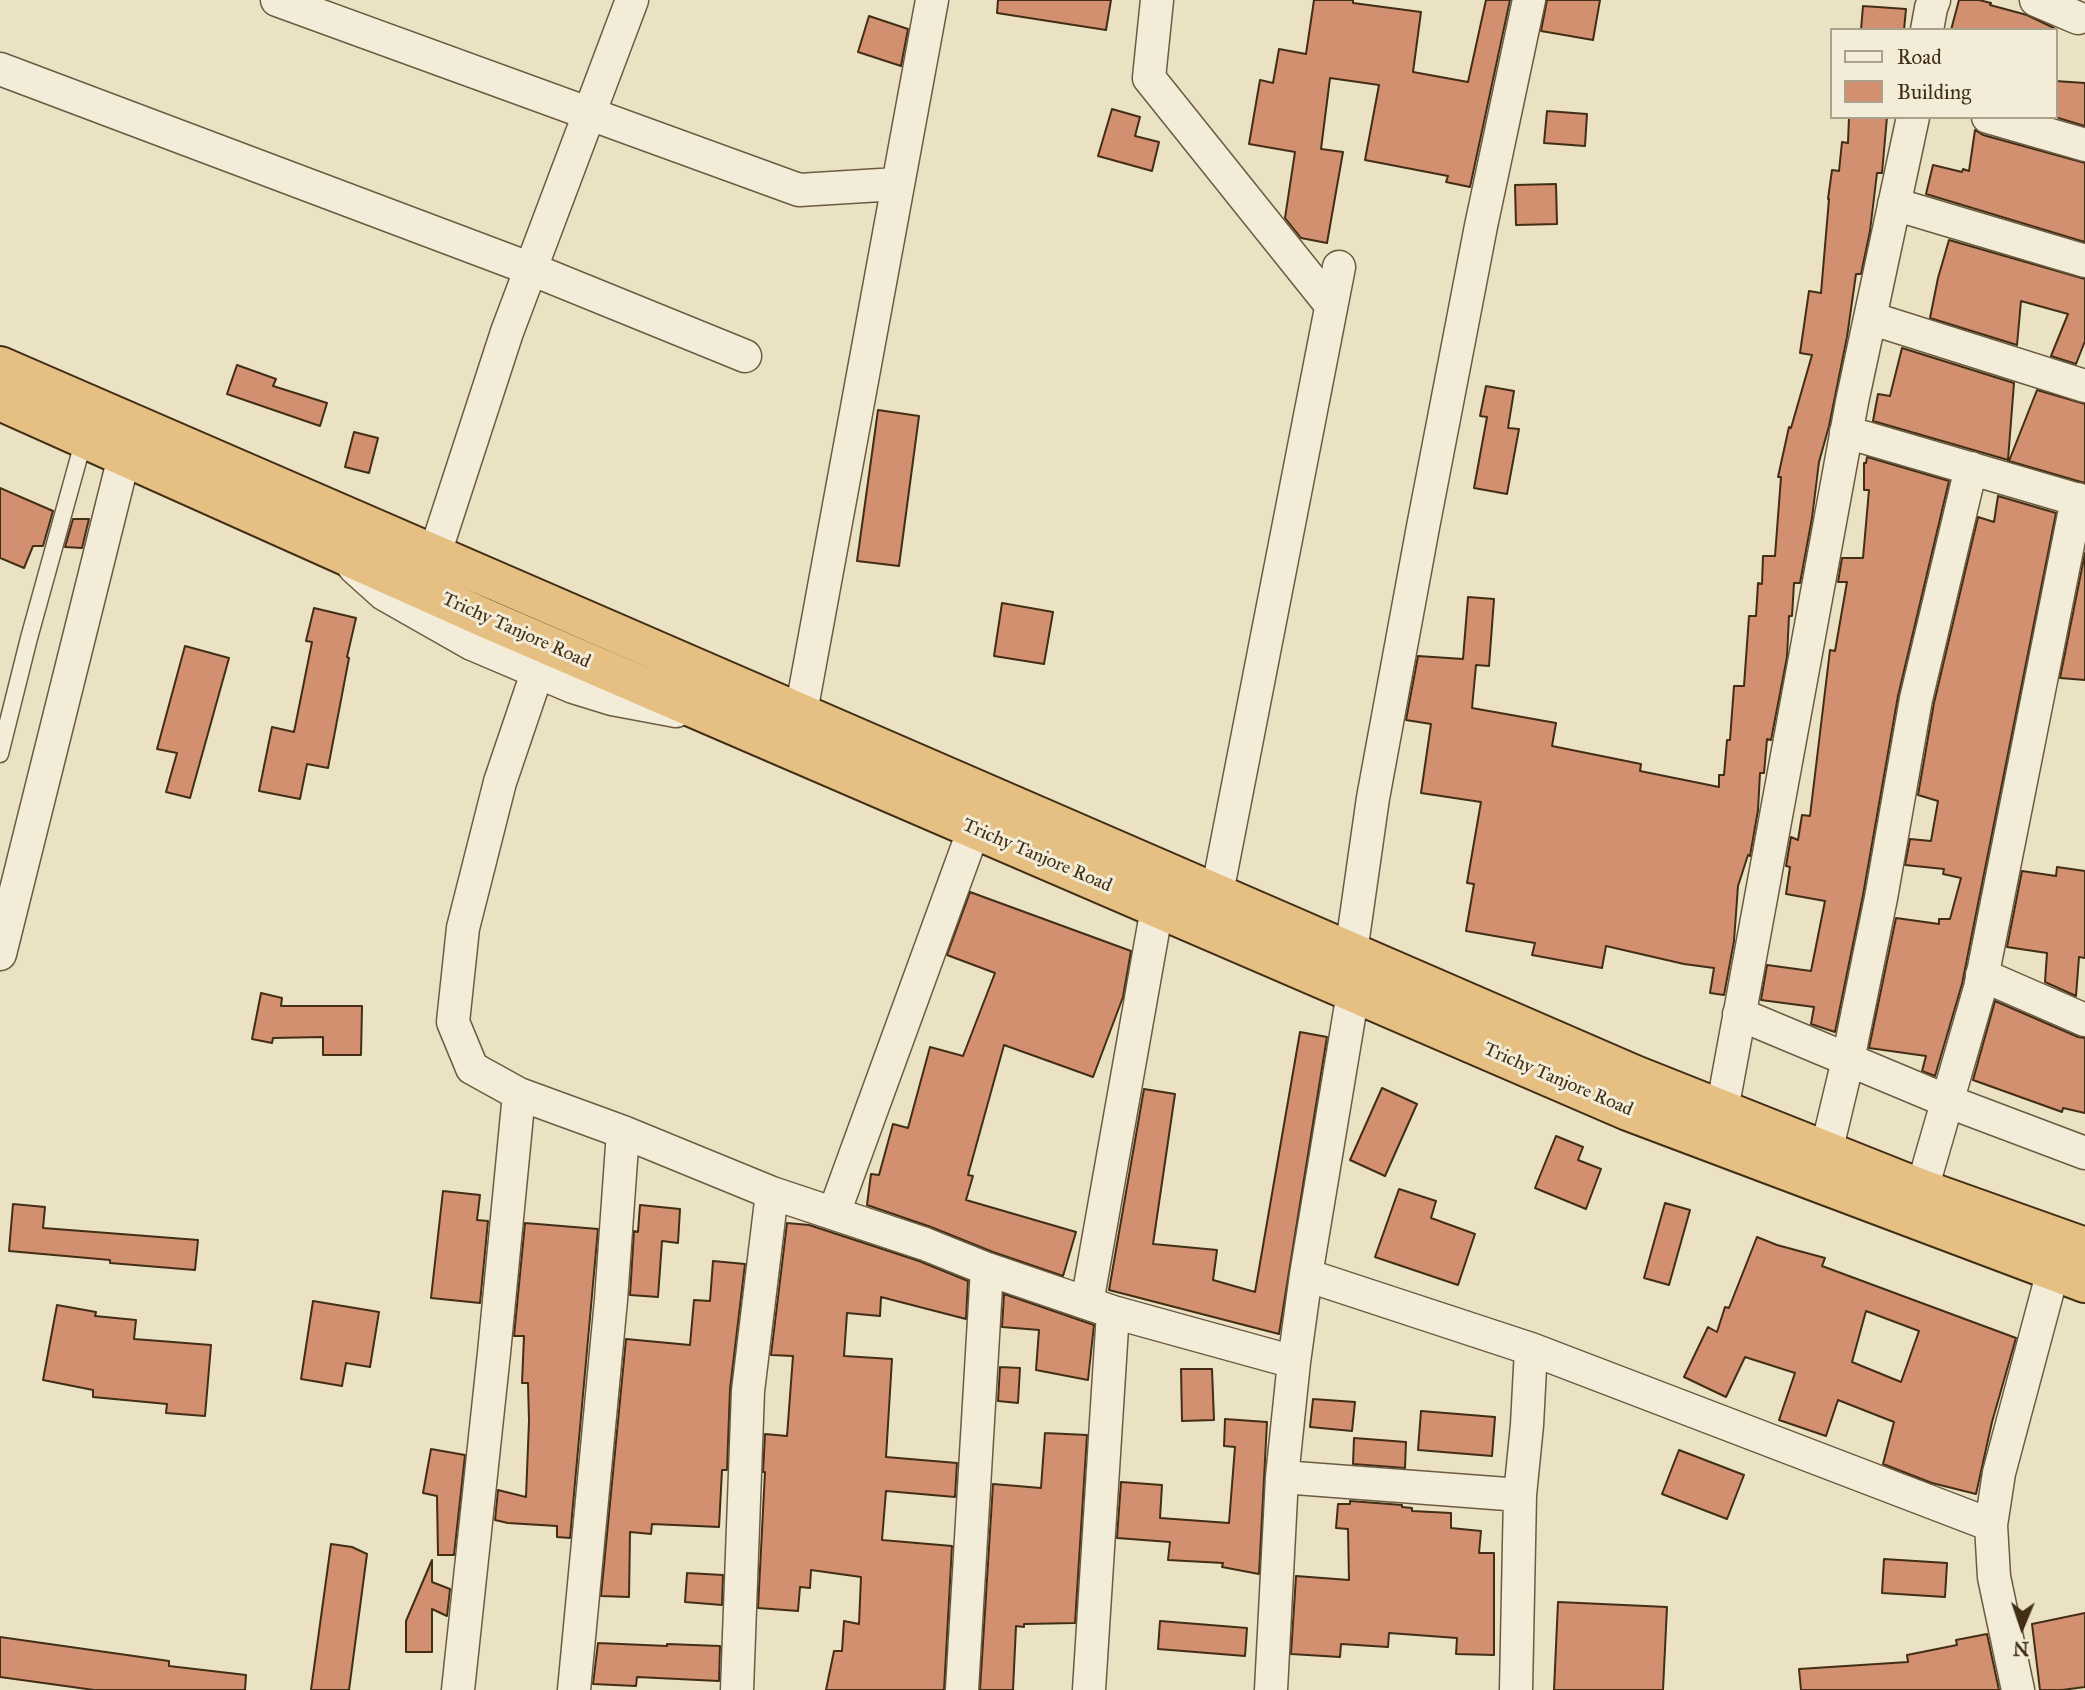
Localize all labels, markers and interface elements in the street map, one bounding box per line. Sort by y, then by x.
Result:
legend [1829,28,2057,119]
text: Road [1897,44,1942,70]
text: Building [1897,79,1971,105]
street label: Trichy Tanjore Road [438,588,594,674]
street label: Trichy Tanjore Road [959,814,1115,898]
street label: Trichy Tanjore Road [1480,1038,1636,1122]
north arrow [1987,1592,2057,1662]
text: N [2013,1637,2030,1660]

